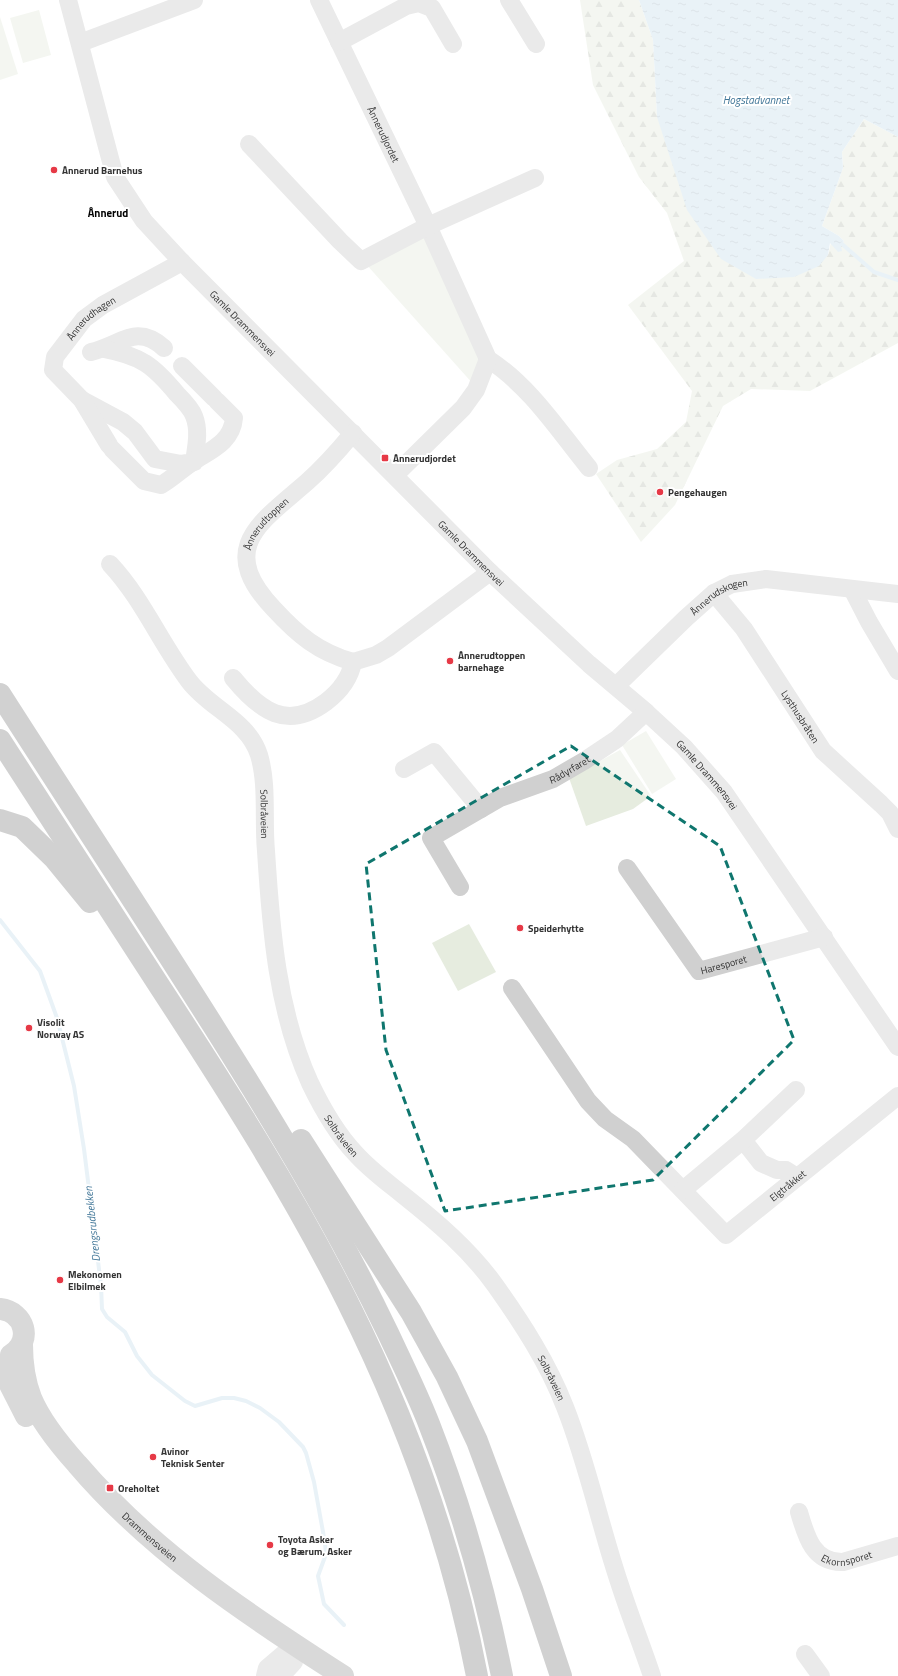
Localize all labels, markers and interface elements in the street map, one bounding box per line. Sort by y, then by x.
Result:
water label: Hogstadvannet [723,92,791,108]
street label: Ånnerudjordet [363,104,403,165]
place label: Ånnerud Barnehus [62,163,143,178]
marker: Ånnerud Barnehus [49,165,59,175]
district label: Ånnerud [88,205,128,221]
street label: Gamle Drammensvei [206,287,279,360]
street label: Ånnerudhagen [63,293,118,344]
place label: Ånnerudjordet [393,451,456,466]
marker: Ånnerudjordet [380,453,390,463]
place label: Pengehaugen [668,485,727,500]
marker: Pengehaugen [655,487,665,497]
street label: Ånnerudtoppen [240,494,292,552]
street label: Gamle Drammensvei [435,517,507,590]
street label: Ånnerudskogen [687,575,749,619]
place label: Ånnerudtoppen barnehage [458,648,525,675]
marker: Ånnerudtoppen barnehage [445,656,455,666]
street label: Lysthusbråten [777,687,823,746]
street label: Gamle Drammensvei [673,736,741,813]
street label: Rådyrfaret [547,752,594,788]
street label: Solbråveien [256,789,272,839]
place label: Speiderhytte [528,921,584,936]
marker: Speiderhytte [515,923,525,933]
street label: Haresporet [699,951,749,978]
place label: Visolit Norway AS [37,1015,85,1042]
marker: Visolit Norway AS [24,1023,34,1033]
street label: Solbråveien [320,1112,362,1160]
street label: Elgtråkket [766,1166,810,1205]
water label: Drengsrudbekken [80,1185,104,1262]
place label: Mekonomen Elbilmek [68,1267,122,1294]
marker: Mekonomen Elbilmek [55,1275,65,1285]
street label: Solbråveien [534,1352,569,1403]
place label: Avinor Teknisk Senter [161,1444,225,1471]
marker: Avinor Teknisk Senter [148,1452,158,1462]
place label: Oreholtet [118,1481,160,1496]
marker: Oreholtet [105,1483,115,1493]
street label: Drammensveien [119,1509,181,1566]
place label: Toyota Asker og Bærum, Asker [278,1532,352,1559]
marker: Toyota Asker og Bærum, Asker [265,1540,275,1550]
street label: Ekornsporet [818,1547,874,1570]

